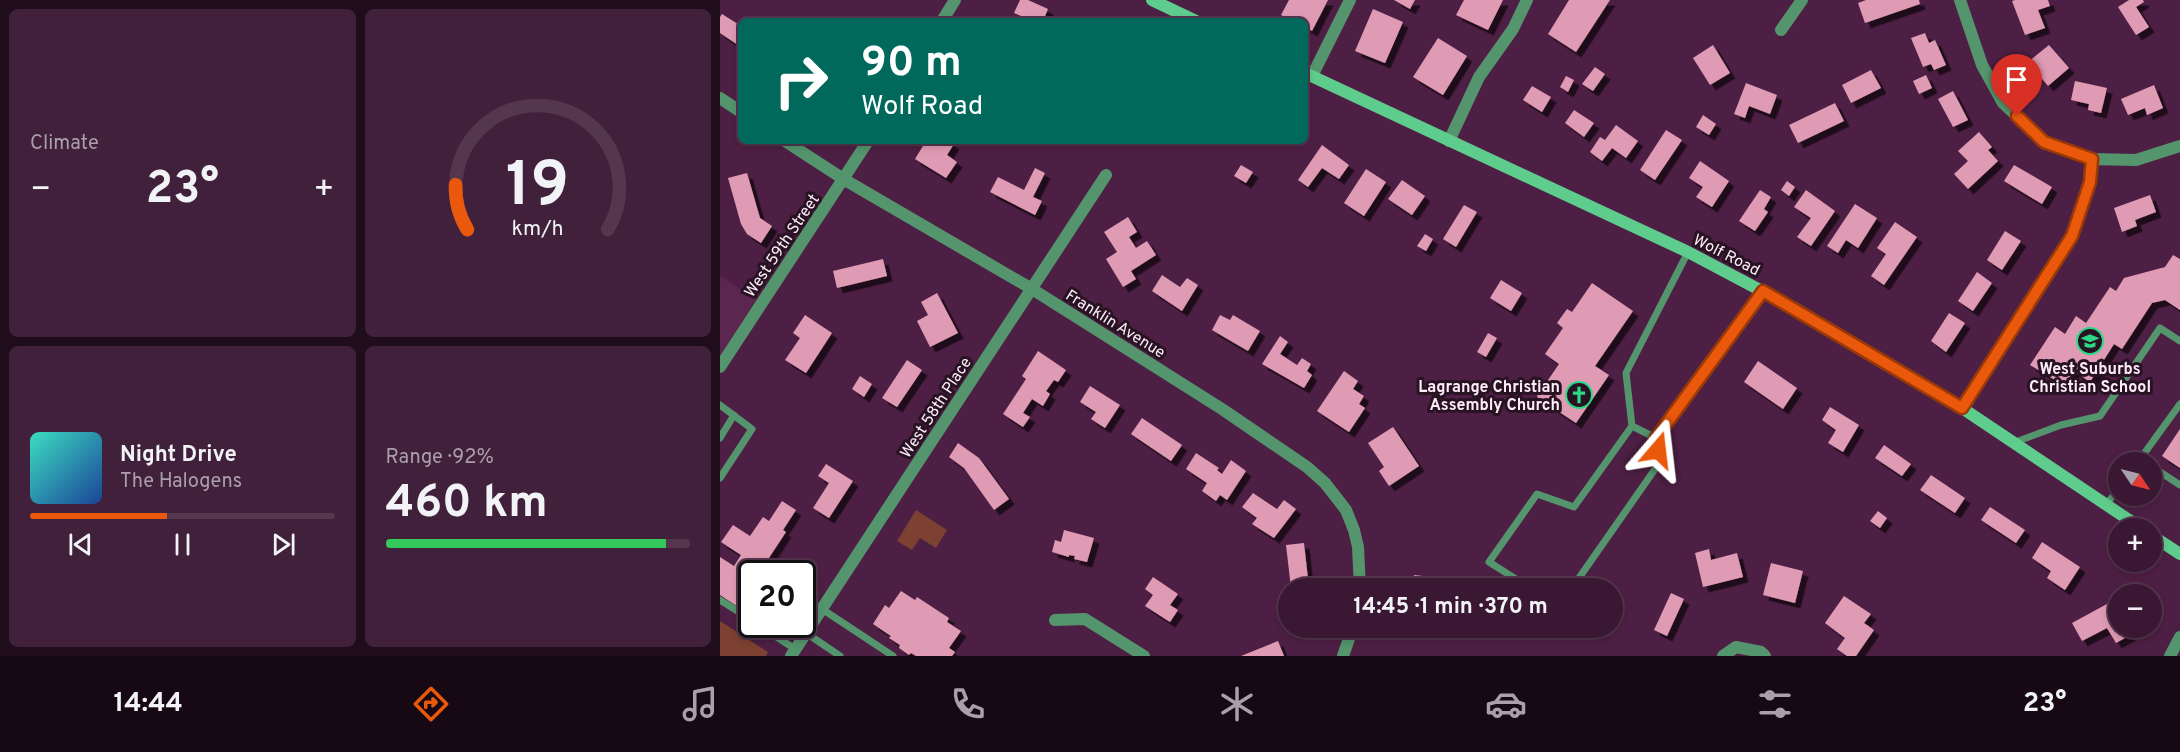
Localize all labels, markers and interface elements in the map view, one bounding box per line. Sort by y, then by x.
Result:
text: 90 m [861,38,962,91]
icon: right [762,42,840,120]
pin [1991,54,2042,116]
icon: arrive [2000,63,2033,96]
text: Wolf Road [861,90,983,124]
text: Climate [30,131,99,157]
text: 19 [506,149,569,228]
text: 23° [146,162,219,219]
text: − [30,170,51,212]
text: + [313,170,335,212]
street label: West 59th Street [741,191,825,302]
text: km/h [512,216,564,243]
street label: Wolf Road [1689,230,1763,281]
street label: Franklin Avenue [1061,286,1168,363]
school or university icon: West Suburbs Christian School [2075,326,2105,356]
street label: West 58th Place [897,354,977,462]
place label: West Suburbs Christian School [2029,360,2151,398]
place label: Lagrange Christian Assembly Church [1418,378,1560,416]
church icon: Lagrange Christian Assembly Church [1564,380,1594,410]
position arrow [1626,418,1690,482]
text: Night Drive [120,442,237,469]
text: Range · 92% [386,445,494,471]
north arrow [2108,452,2162,506]
map controls [2108,452,2162,638]
text: The Halogens [120,469,242,495]
text: 460 km [386,476,548,533]
button: + [2108,518,2162,572]
icon: previous [64,528,97,561]
icon: pause [166,528,199,561]
icon: next [267,528,300,561]
speed limit sign: 20 [738,560,816,638]
button: − [2108,584,2162,638]
text: 14:45 · 1 min · 370 m [1353,594,1548,621]
icon: directions [410,683,452,725]
icon: music [679,683,721,725]
icon: phone [947,683,989,725]
icon: climate [1216,683,1258,725]
icon: car [1485,683,1527,725]
icon: filters [1754,683,1796,725]
text: 14:44 [113,687,183,721]
text: 23° [2023,687,2067,721]

